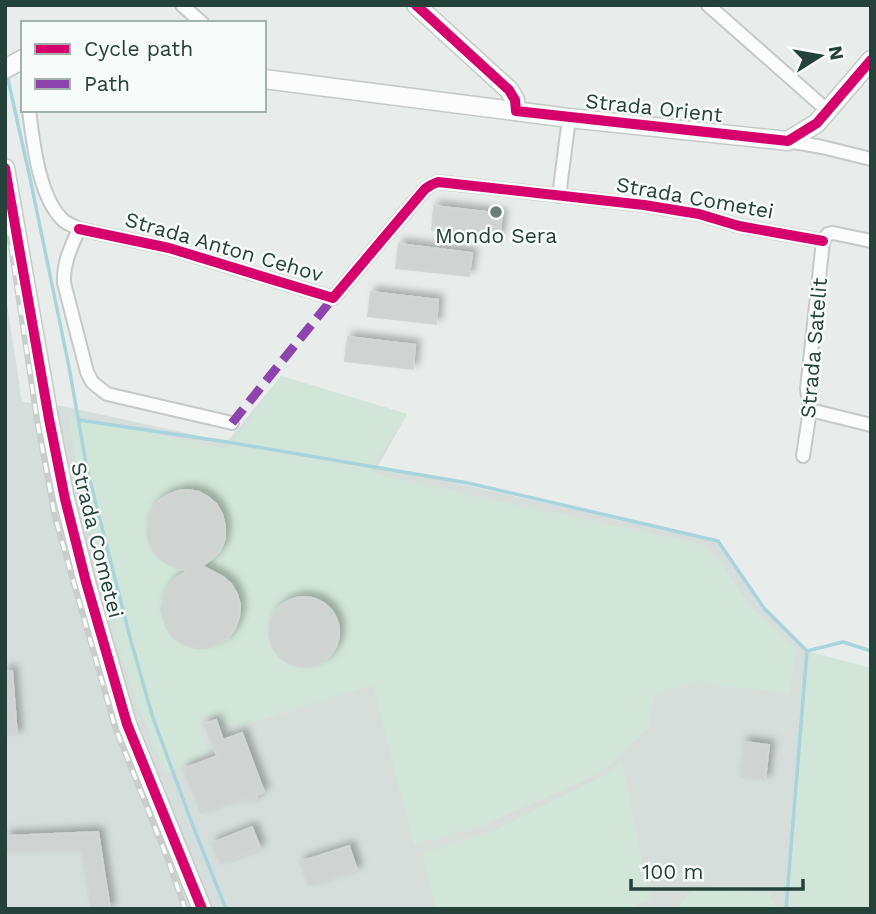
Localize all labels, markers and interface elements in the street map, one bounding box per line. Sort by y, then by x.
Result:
legend [21,21,266,112]
north arrow [785,21,855,91]
text: Cycle path [84,36,193,61]
text: N [824,44,849,62]
text: Path [84,71,130,96]
street label: Strada Orient [584,88,724,127]
street label: Strada Cometei [614,171,776,224]
marker: Mondo Sera [488,204,504,220]
street label: Strada Anton Cehov [122,206,326,287]
place label: Mondo Sera [435,223,557,248]
street label: Strada Satelit [795,277,832,419]
street label: Strada Cometei [66,459,129,620]
scale bar [631,848,802,892]
text: 100 m [642,859,704,884]

